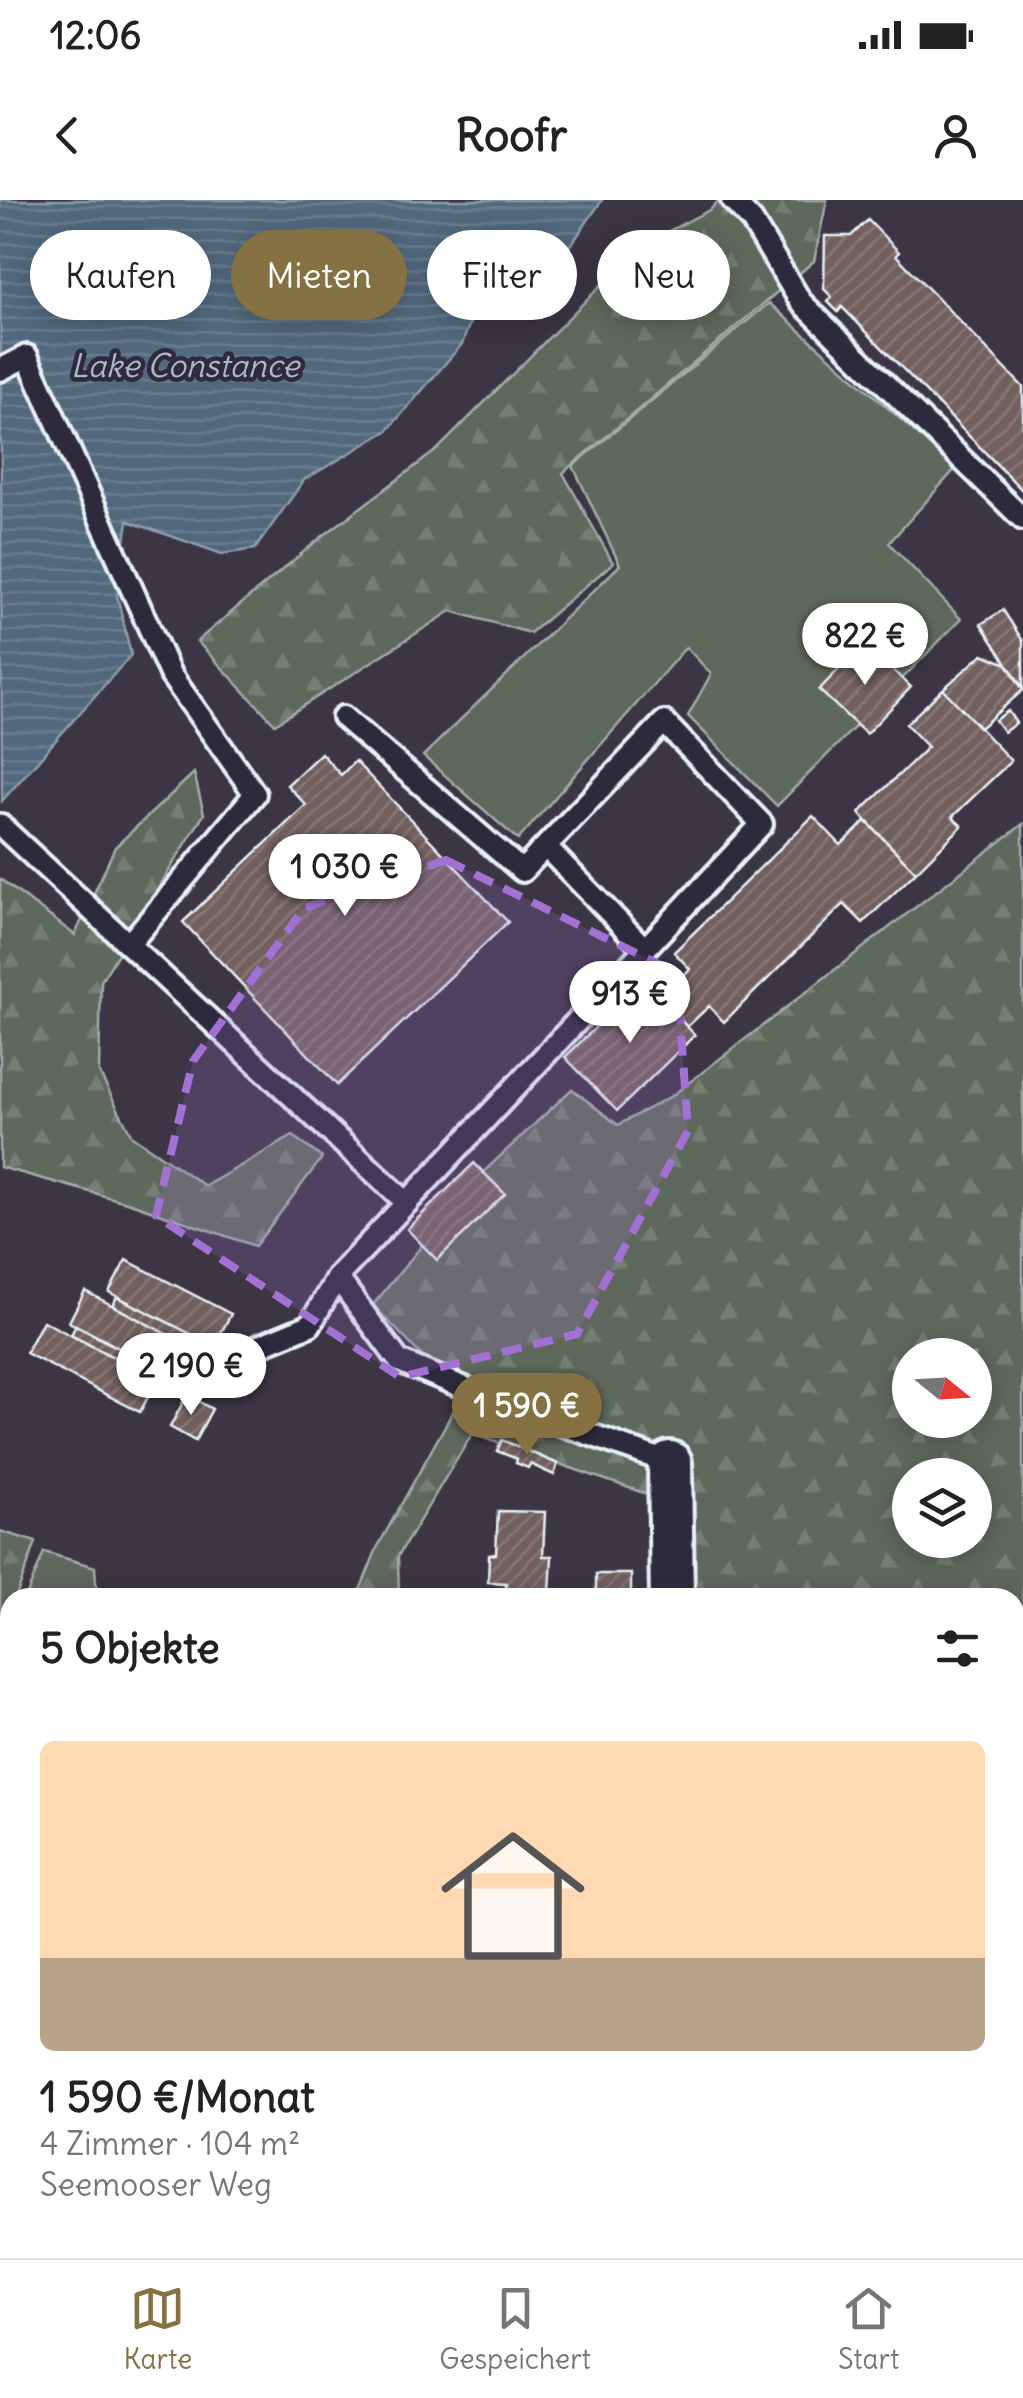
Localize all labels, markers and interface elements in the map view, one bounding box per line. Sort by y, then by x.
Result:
text: 12:06 [50,12,141,59]
text: Roofr [456,107,567,163]
icon: back [40,108,95,163]
icon: person [928,108,983,163]
chip: Kaufen [30,230,211,320]
chip: Mieten [231,230,407,320]
chip: Filter [427,230,577,320]
chip: Neu [597,230,730,320]
water label: Lake Constance [71,345,302,386]
pin: 822 € [795,603,935,688]
text: 822 € [824,615,906,656]
pin: 1 030 € [253,834,437,919]
text: 1 030 € [291,846,399,887]
pin: 913 € [560,961,700,1046]
text: 913 € [591,973,669,1014]
pin: 2 190 € [99,1333,283,1418]
north arrow [892,1338,992,1438]
map controls [892,1338,992,1558]
text: 2 190 € [138,1345,244,1386]
pin: 1 590 € [435,1373,619,1458]
text: 1 590 € [474,1385,580,1426]
button: layers [892,1458,992,1558]
icon: filters [930,1621,985,1676]
text: 5 Objekte [40,1622,220,1674]
icon: home [423,1806,603,1986]
text: 1 590 €/Monat [40,2071,315,2123]
text: 4 Zimmer · 104 m² [40,2123,300,2164]
text: Seemooser Weg [40,2164,272,2205]
tab: Karte [124,2281,192,2377]
tab: Gespeichert [439,2281,591,2377]
tab: Start [838,2281,899,2377]

